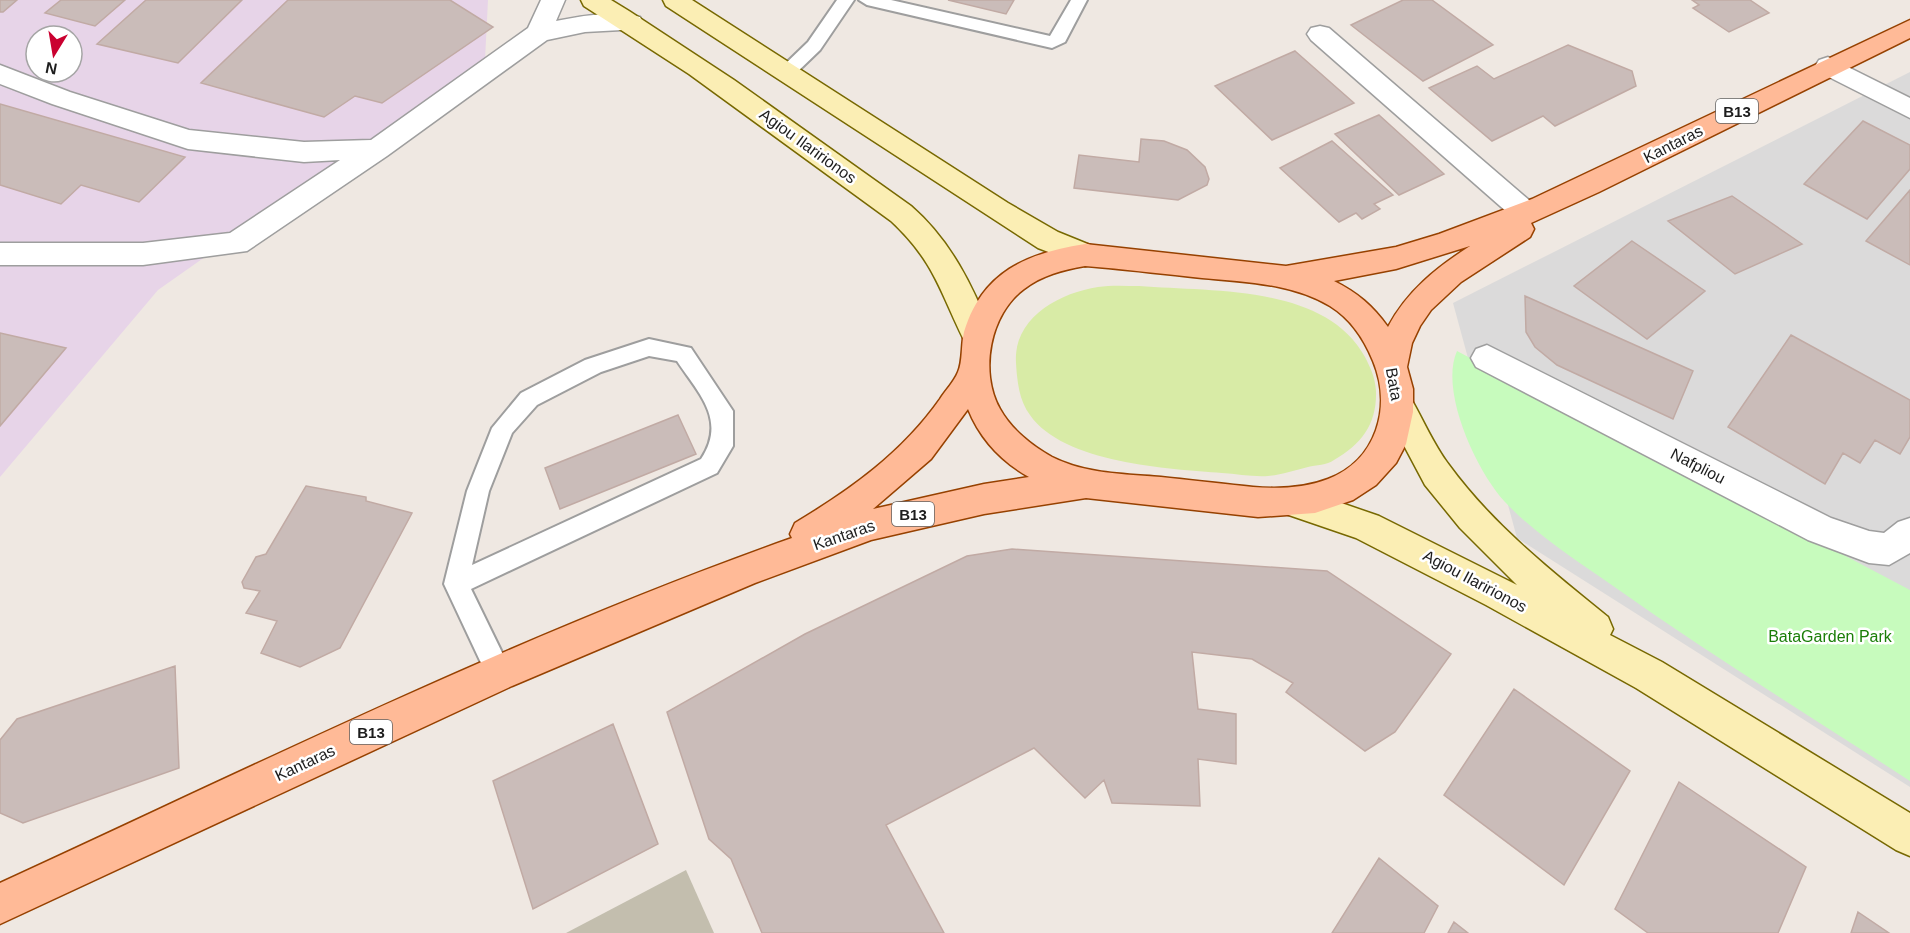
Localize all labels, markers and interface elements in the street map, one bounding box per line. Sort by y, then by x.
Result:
north arrow [24,24,84,84]
text: N [44,59,59,78]
road number: B13 [1716,99,1758,123]
street label: Agiou Ilaririonos [757,105,859,187]
street label: Kantaras [1641,122,1705,166]
street label: Bata [1383,366,1405,402]
street label: Nafpliou [1668,445,1728,487]
road number: B13 [892,502,934,526]
street label: Kantaras [811,517,877,553]
street label: Agiou Ilaririonos [1420,547,1530,615]
park label: BataGarden Park [1768,628,1893,645]
road number: B13 [350,720,392,744]
street label: Kantaras [272,742,338,784]

